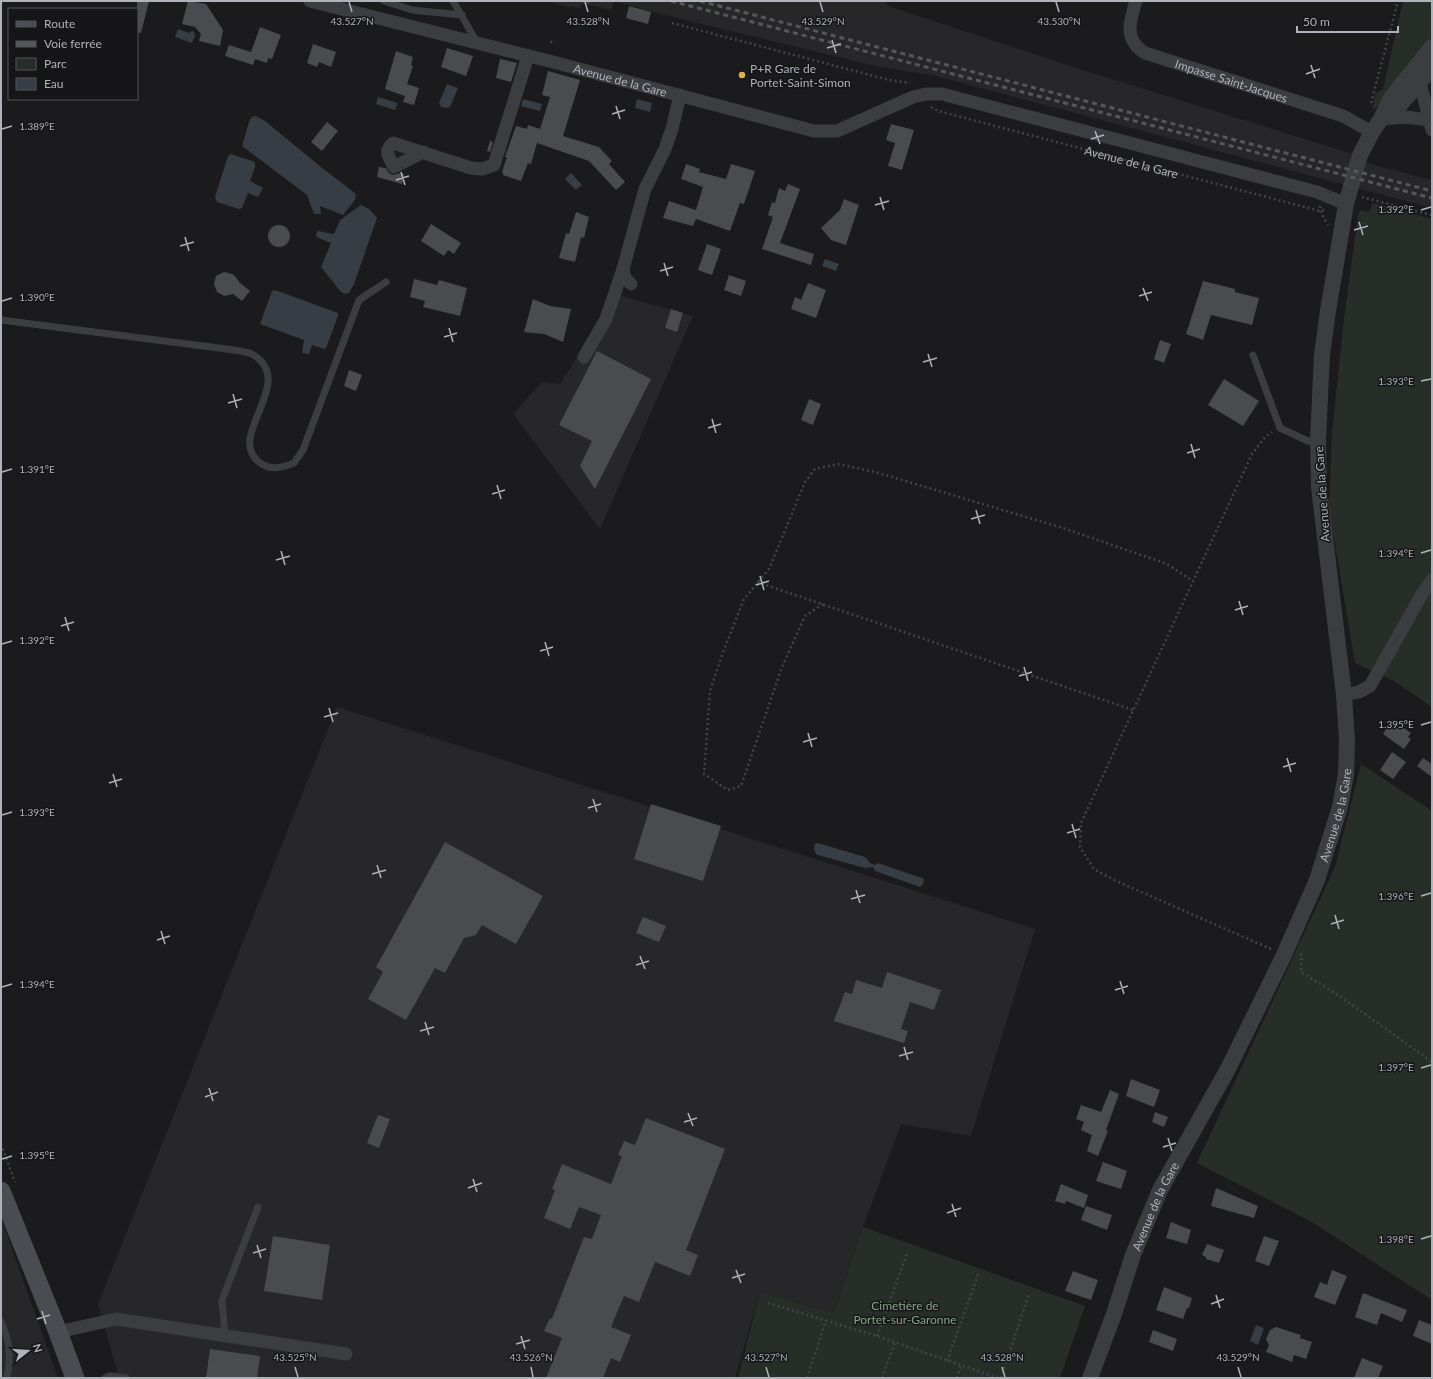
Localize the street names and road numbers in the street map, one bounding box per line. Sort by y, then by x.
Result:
street label: Impasse Saint-Jacques [1173,56,1290,105]
street label: Avenue de la Gare [572,60,669,99]
street label: Avenue de la Gare [1083,142,1180,181]
street label: Avenue de la Gare [1311,446,1333,542]
street label: Avenue de la Gare [1316,768,1354,864]
street label: Avenue de la Gare [1128,1159,1182,1253]

